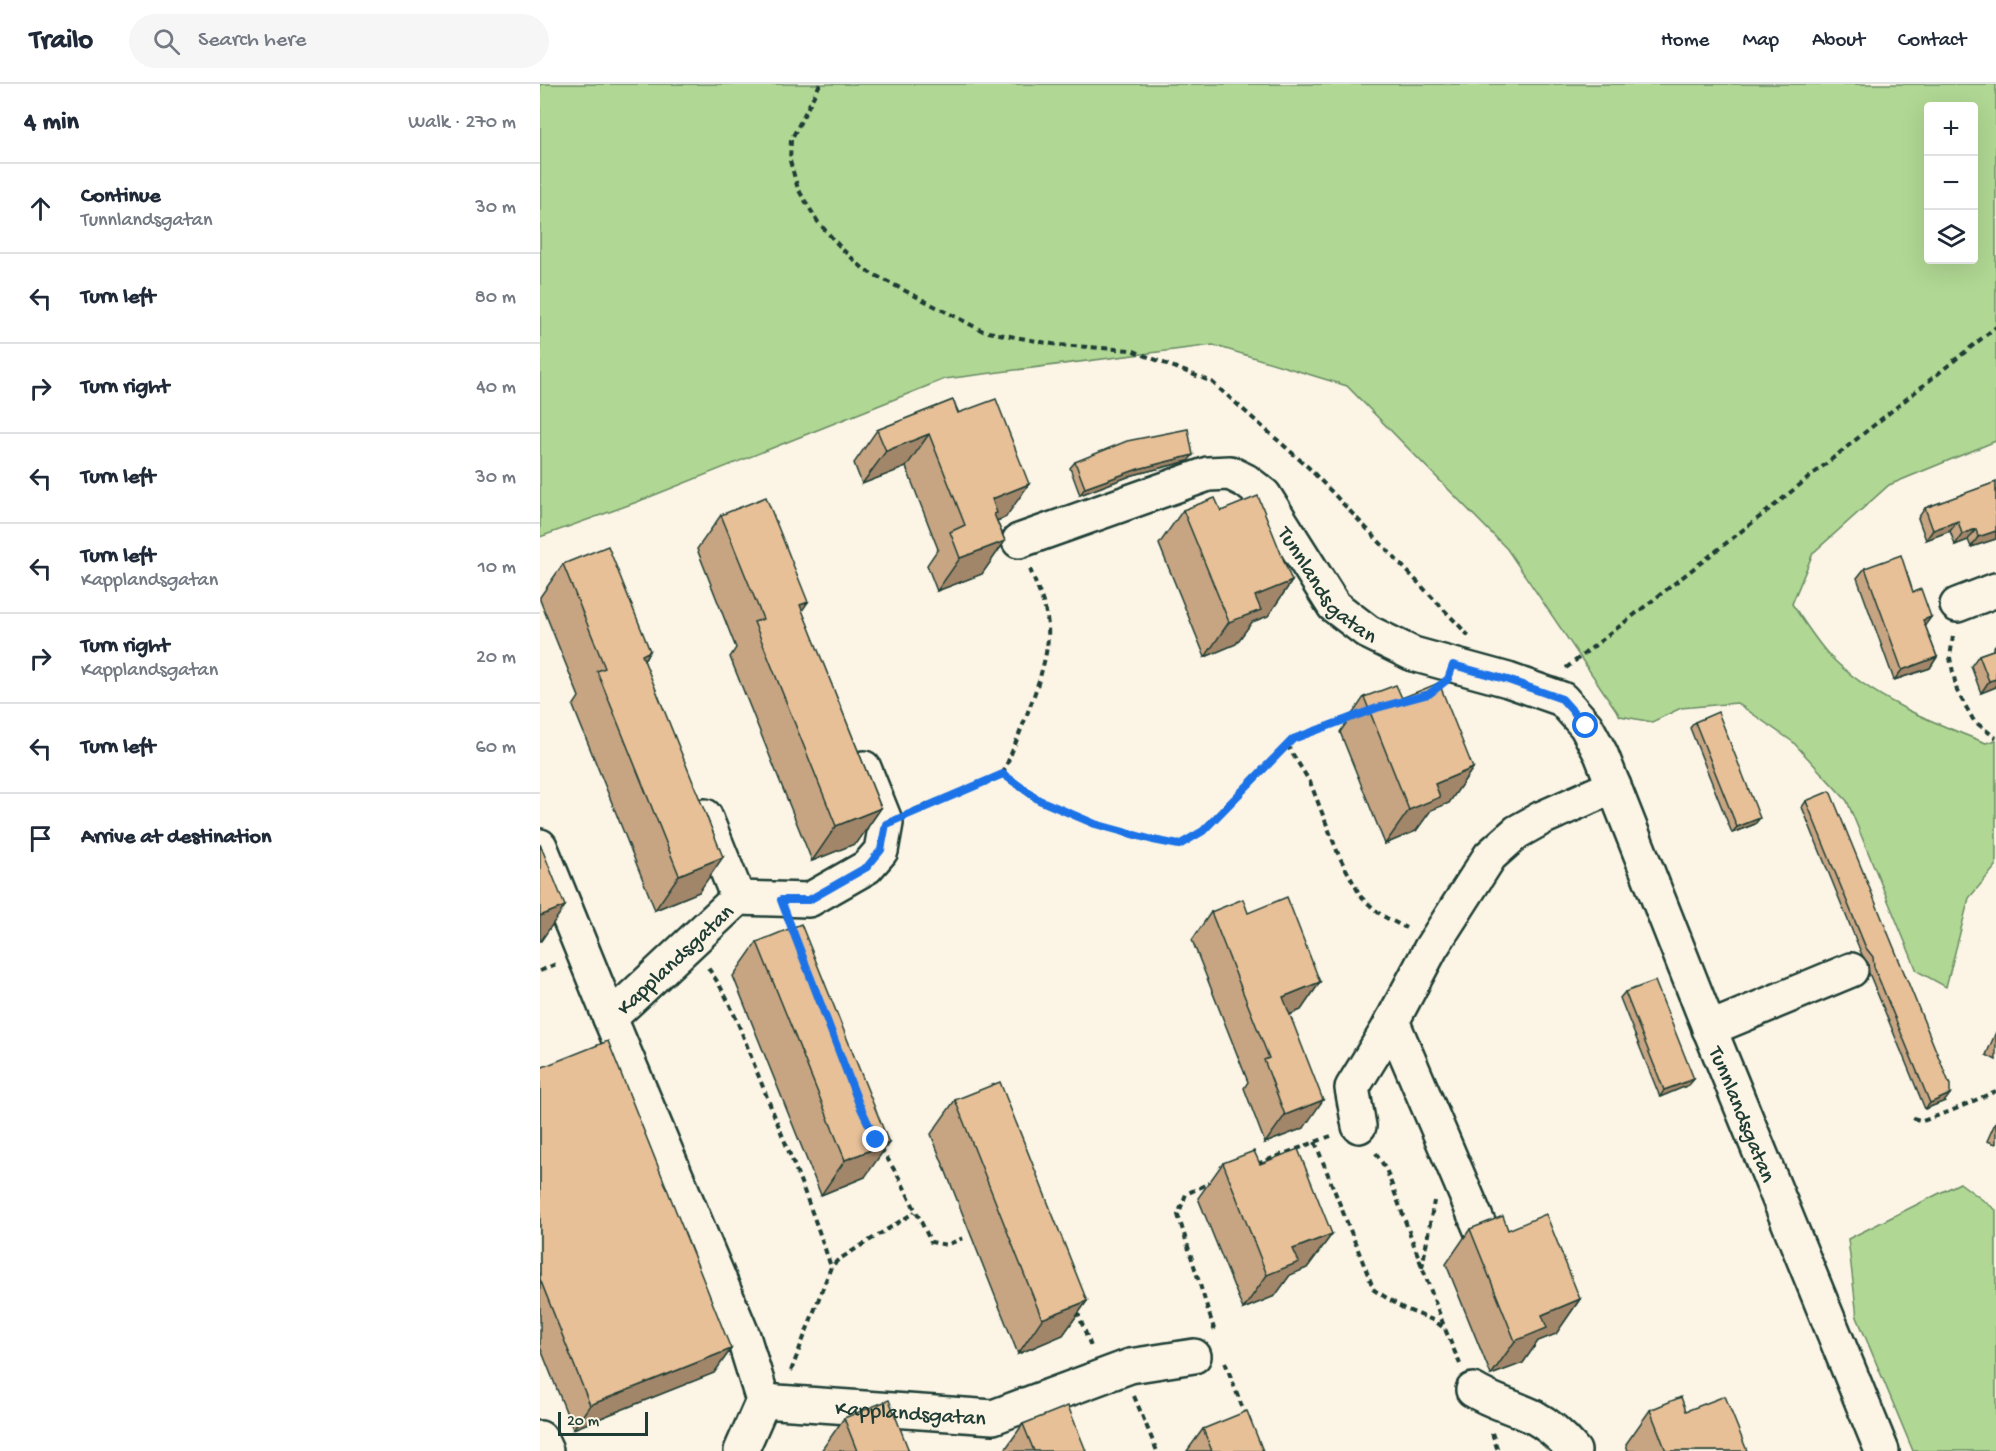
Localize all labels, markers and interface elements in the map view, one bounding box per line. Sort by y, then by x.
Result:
search box [129,14,549,68]
text: Trailo [30,25,93,58]
icon: search [150,25,183,58]
text: Search here [198,28,306,54]
text: Home [1661,29,1709,54]
text: Map [1742,29,1779,54]
text: About [1812,29,1865,54]
text: Contact [1898,29,1966,54]
map controls [1924,102,1978,264]
button: + [1924,102,1978,156]
text: 4 min [24,108,79,139]
text: Walk · 270 m [408,112,516,135]
button: − [1924,156,1978,210]
text: Continue [81,184,161,210]
icon: ahead [24,192,57,225]
text: 30 m [475,197,516,220]
text: Tunnlandsgatan [81,210,212,233]
button: layers [1924,210,1978,264]
icon: left [24,282,57,315]
text: Turn left [81,285,155,311]
text: 80 m [475,287,516,310]
icon: right [24,372,57,405]
text: Turn right [81,375,169,401]
text: 40 m [476,377,516,400]
icon: left [24,462,57,495]
text: Turn left [81,465,155,491]
text: 30 m [475,467,516,490]
street label: Tunnlandsgatan [1269,521,1381,651]
text: Turn left [81,544,155,570]
icon: left [24,552,57,585]
text: 10 m [478,557,516,580]
text: Kapplandsgatan [81,570,218,593]
text: Turn right [81,634,169,660]
icon: right [24,642,57,675]
text: 20 m [476,647,516,670]
text: Kapplandsgatan [81,660,218,683]
route start [1572,712,1598,738]
icon: left [24,732,57,765]
text: Turn left [81,735,155,761]
text: 60 m [476,737,516,760]
icon: arrive [24,822,57,855]
text: Arrive at destination [81,825,271,851]
street label: Kapplandsgatan [613,899,741,1022]
street label: Tunnlandsgatan [1700,1041,1780,1187]
route end [862,1126,888,1152]
street label: Kapplandsgatan [834,1397,987,1434]
scale bar [558,1409,648,1436]
text: 20 m [567,1413,599,1432]

